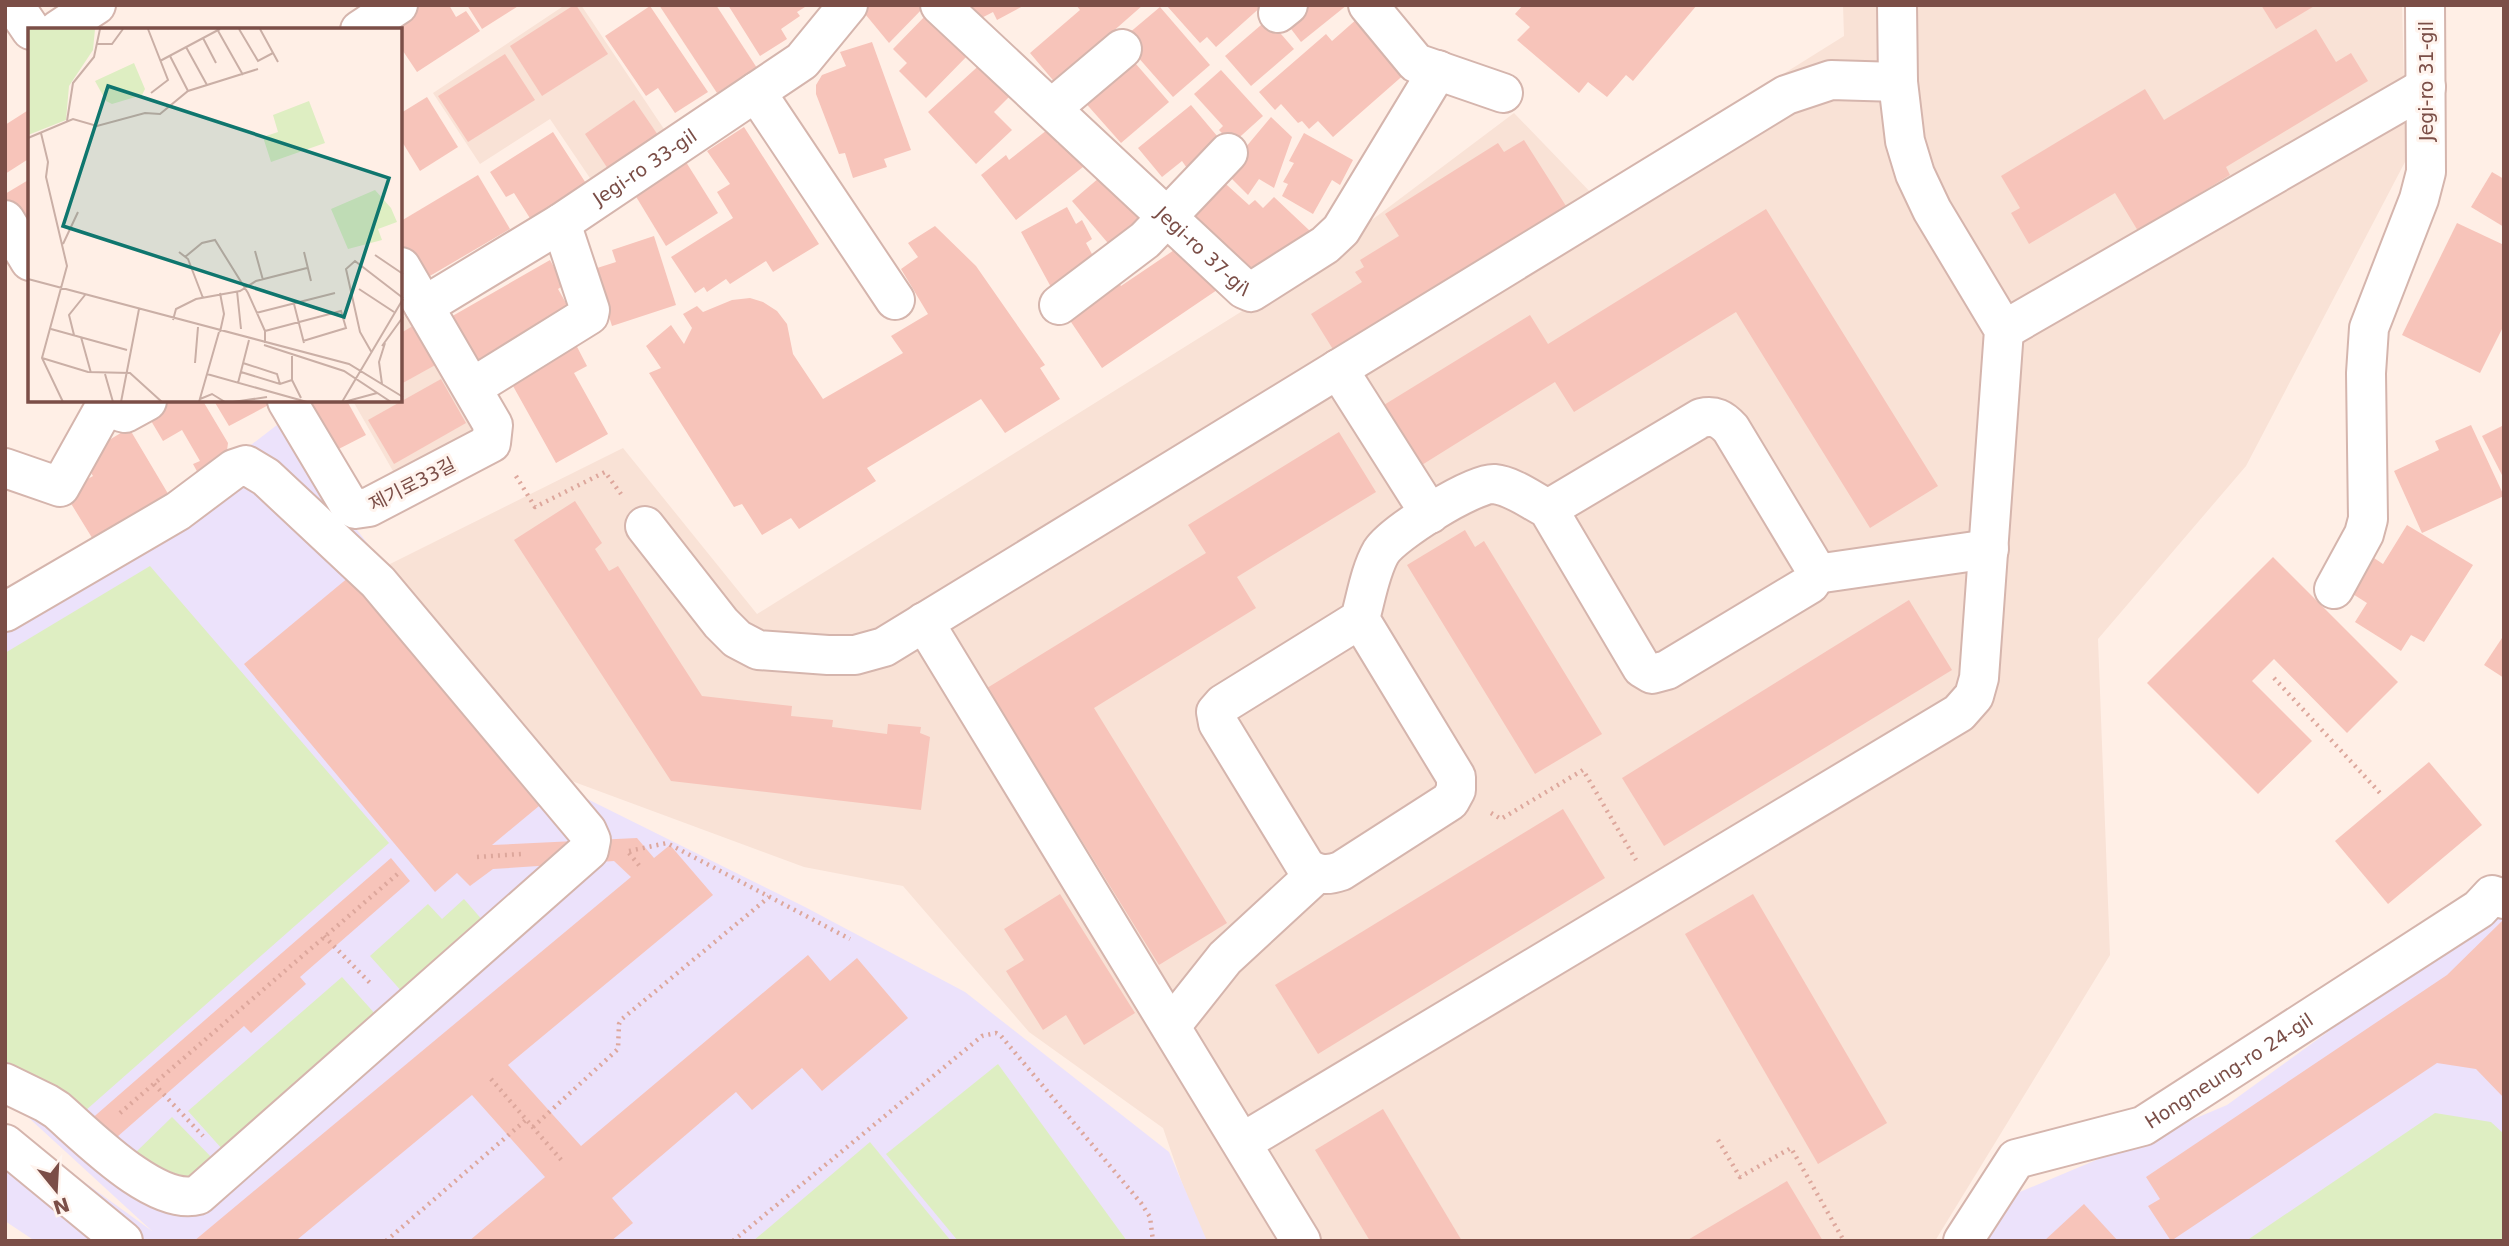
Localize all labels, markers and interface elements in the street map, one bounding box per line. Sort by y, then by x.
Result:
street label: Jegi-ro 31-gil [2415,21,2437,142]
inset map [28,28,402,402]
street label: Jegi-ro 33-gil [588,124,701,210]
street label: Jegi-ro 37-gil [1151,201,1252,301]
street label: 제기로33길 [365,453,459,515]
street label: Hongneung-ro 24-gil [2141,1008,2317,1133]
north arrow [21,1155,91,1225]
text: N [50,1193,72,1219]

